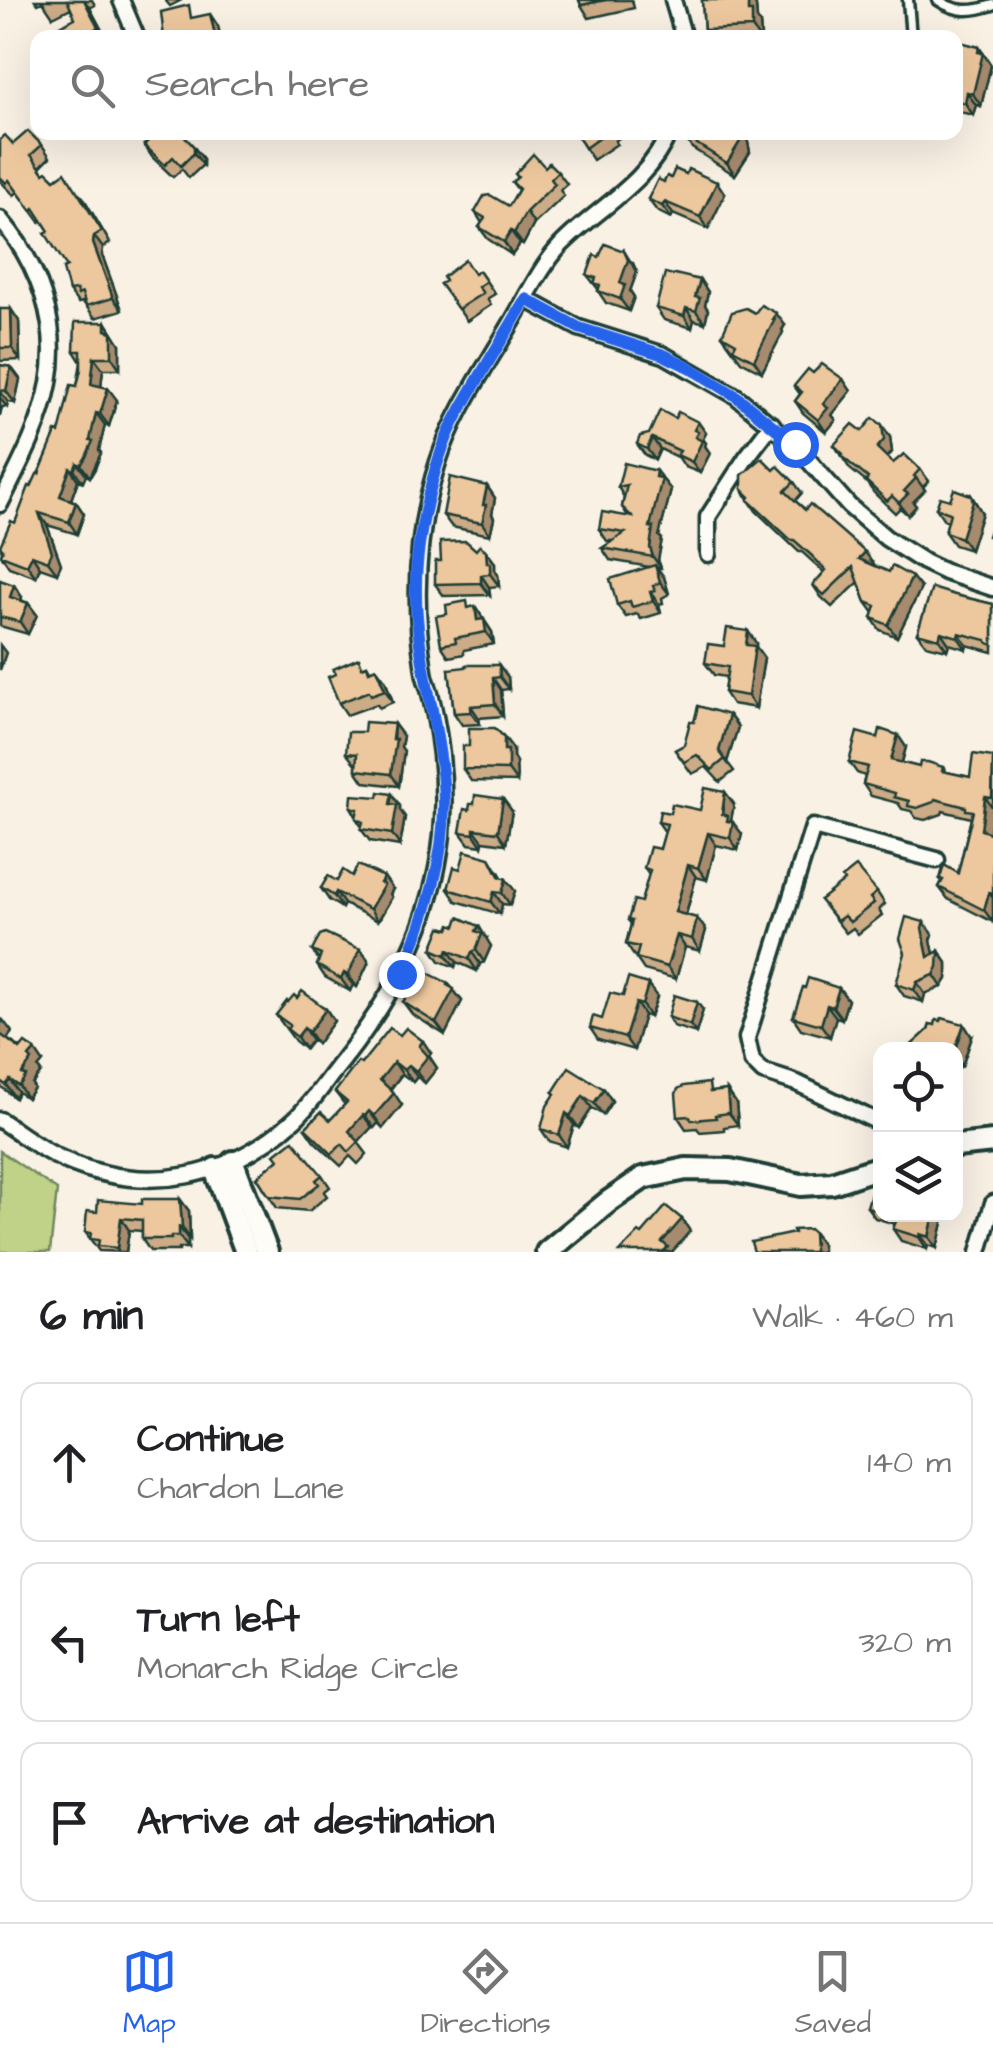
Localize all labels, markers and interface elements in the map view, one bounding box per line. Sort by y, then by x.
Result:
search box [30,30,963,140]
icon: search [65,58,120,113]
text: Search here [145,59,369,111]
route start [773,422,819,468]
route end [379,952,425,998]
map controls [873,1042,963,1222]
button: locate [873,1042,963,1132]
button: layers [873,1132,963,1222]
text: 6 min [40,1288,143,1346]
text: Walk · 460 m [752,1295,953,1340]
text: Continue [137,1414,284,1466]
icon: ahead [42,1435,97,1490]
text: 140 m [867,1440,951,1485]
text: Chardon Lane [137,1466,344,1511]
text: Turn left [137,1594,300,1646]
icon: left [42,1615,97,1670]
text: 320 m [859,1620,951,1665]
text: Monarch Ridge Circle [137,1646,459,1691]
icon: arrive [42,1795,97,1850]
text: Arrive at destination [137,1796,494,1848]
tab: Map [122,1944,177,2043]
tab: Directions [421,1944,551,2043]
tab: Saved [795,1944,871,2043]

